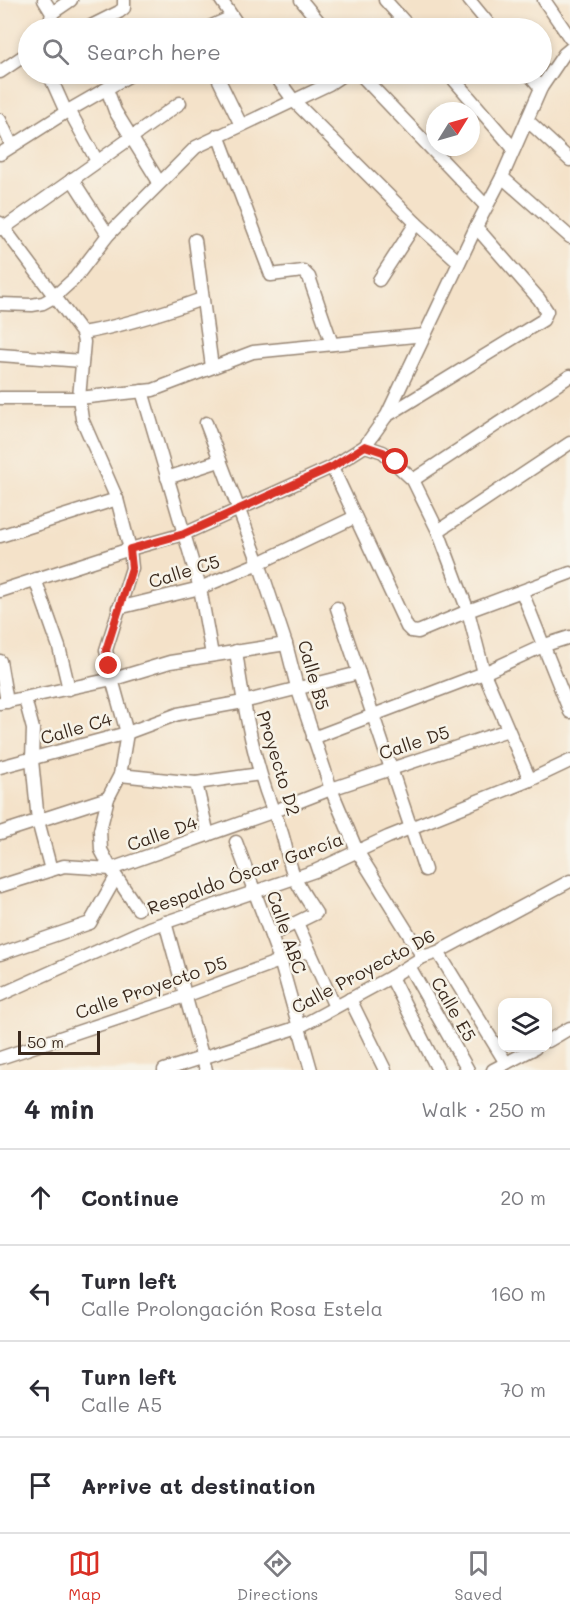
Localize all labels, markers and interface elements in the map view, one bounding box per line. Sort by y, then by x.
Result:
search box [18,18,552,84]
icon: search [39,35,72,68]
text: Search here [87,37,221,66]
north arrow [426,102,480,156]
route start [382,448,408,474]
street label: Calle C5 [145,549,223,593]
street label: Calle B5 [293,637,335,713]
route end [95,652,121,678]
street label: Calle C4 [37,706,115,750]
street label: Proyecto D2 [252,708,306,818]
street label: Calle D5 [376,719,452,765]
street label: Calle D4 [124,810,201,856]
street label: Respaldo Óscar García [144,826,346,920]
street label: Calle ABC [262,887,312,977]
street label: Calle Proyecto D6 [287,923,439,1019]
street label: Calle Proyecto D5 [72,950,230,1024]
street label: Calle E5 [426,972,482,1046]
map controls [498,998,552,1052]
button: layers [498,998,552,1052]
scale bar [18,1028,100,1056]
text: 50 m [27,1031,64,1052]
text: 4 min [24,1092,94,1126]
text: Walk · 250 m [421,1096,546,1122]
icon: ahead [24,1181,57,1214]
text: Continue [81,1183,179,1212]
text: 20 m [500,1184,546,1210]
text: Turn left [81,1266,177,1295]
icon: left [24,1277,57,1310]
text: 160 m [490,1280,546,1306]
text: Calle Prolongación Rosa Estela [81,1295,383,1321]
text: Turn left [81,1362,177,1391]
icon: left [24,1373,57,1406]
text: 70 m [500,1376,546,1402]
text: Calle A5 [81,1391,162,1417]
icon: arrive [24,1469,57,1502]
text: Arrive at destination [81,1471,316,1500]
tab: Map [68,1547,101,1604]
tab: Directions [237,1547,318,1604]
tab: Saved [454,1547,502,1604]

